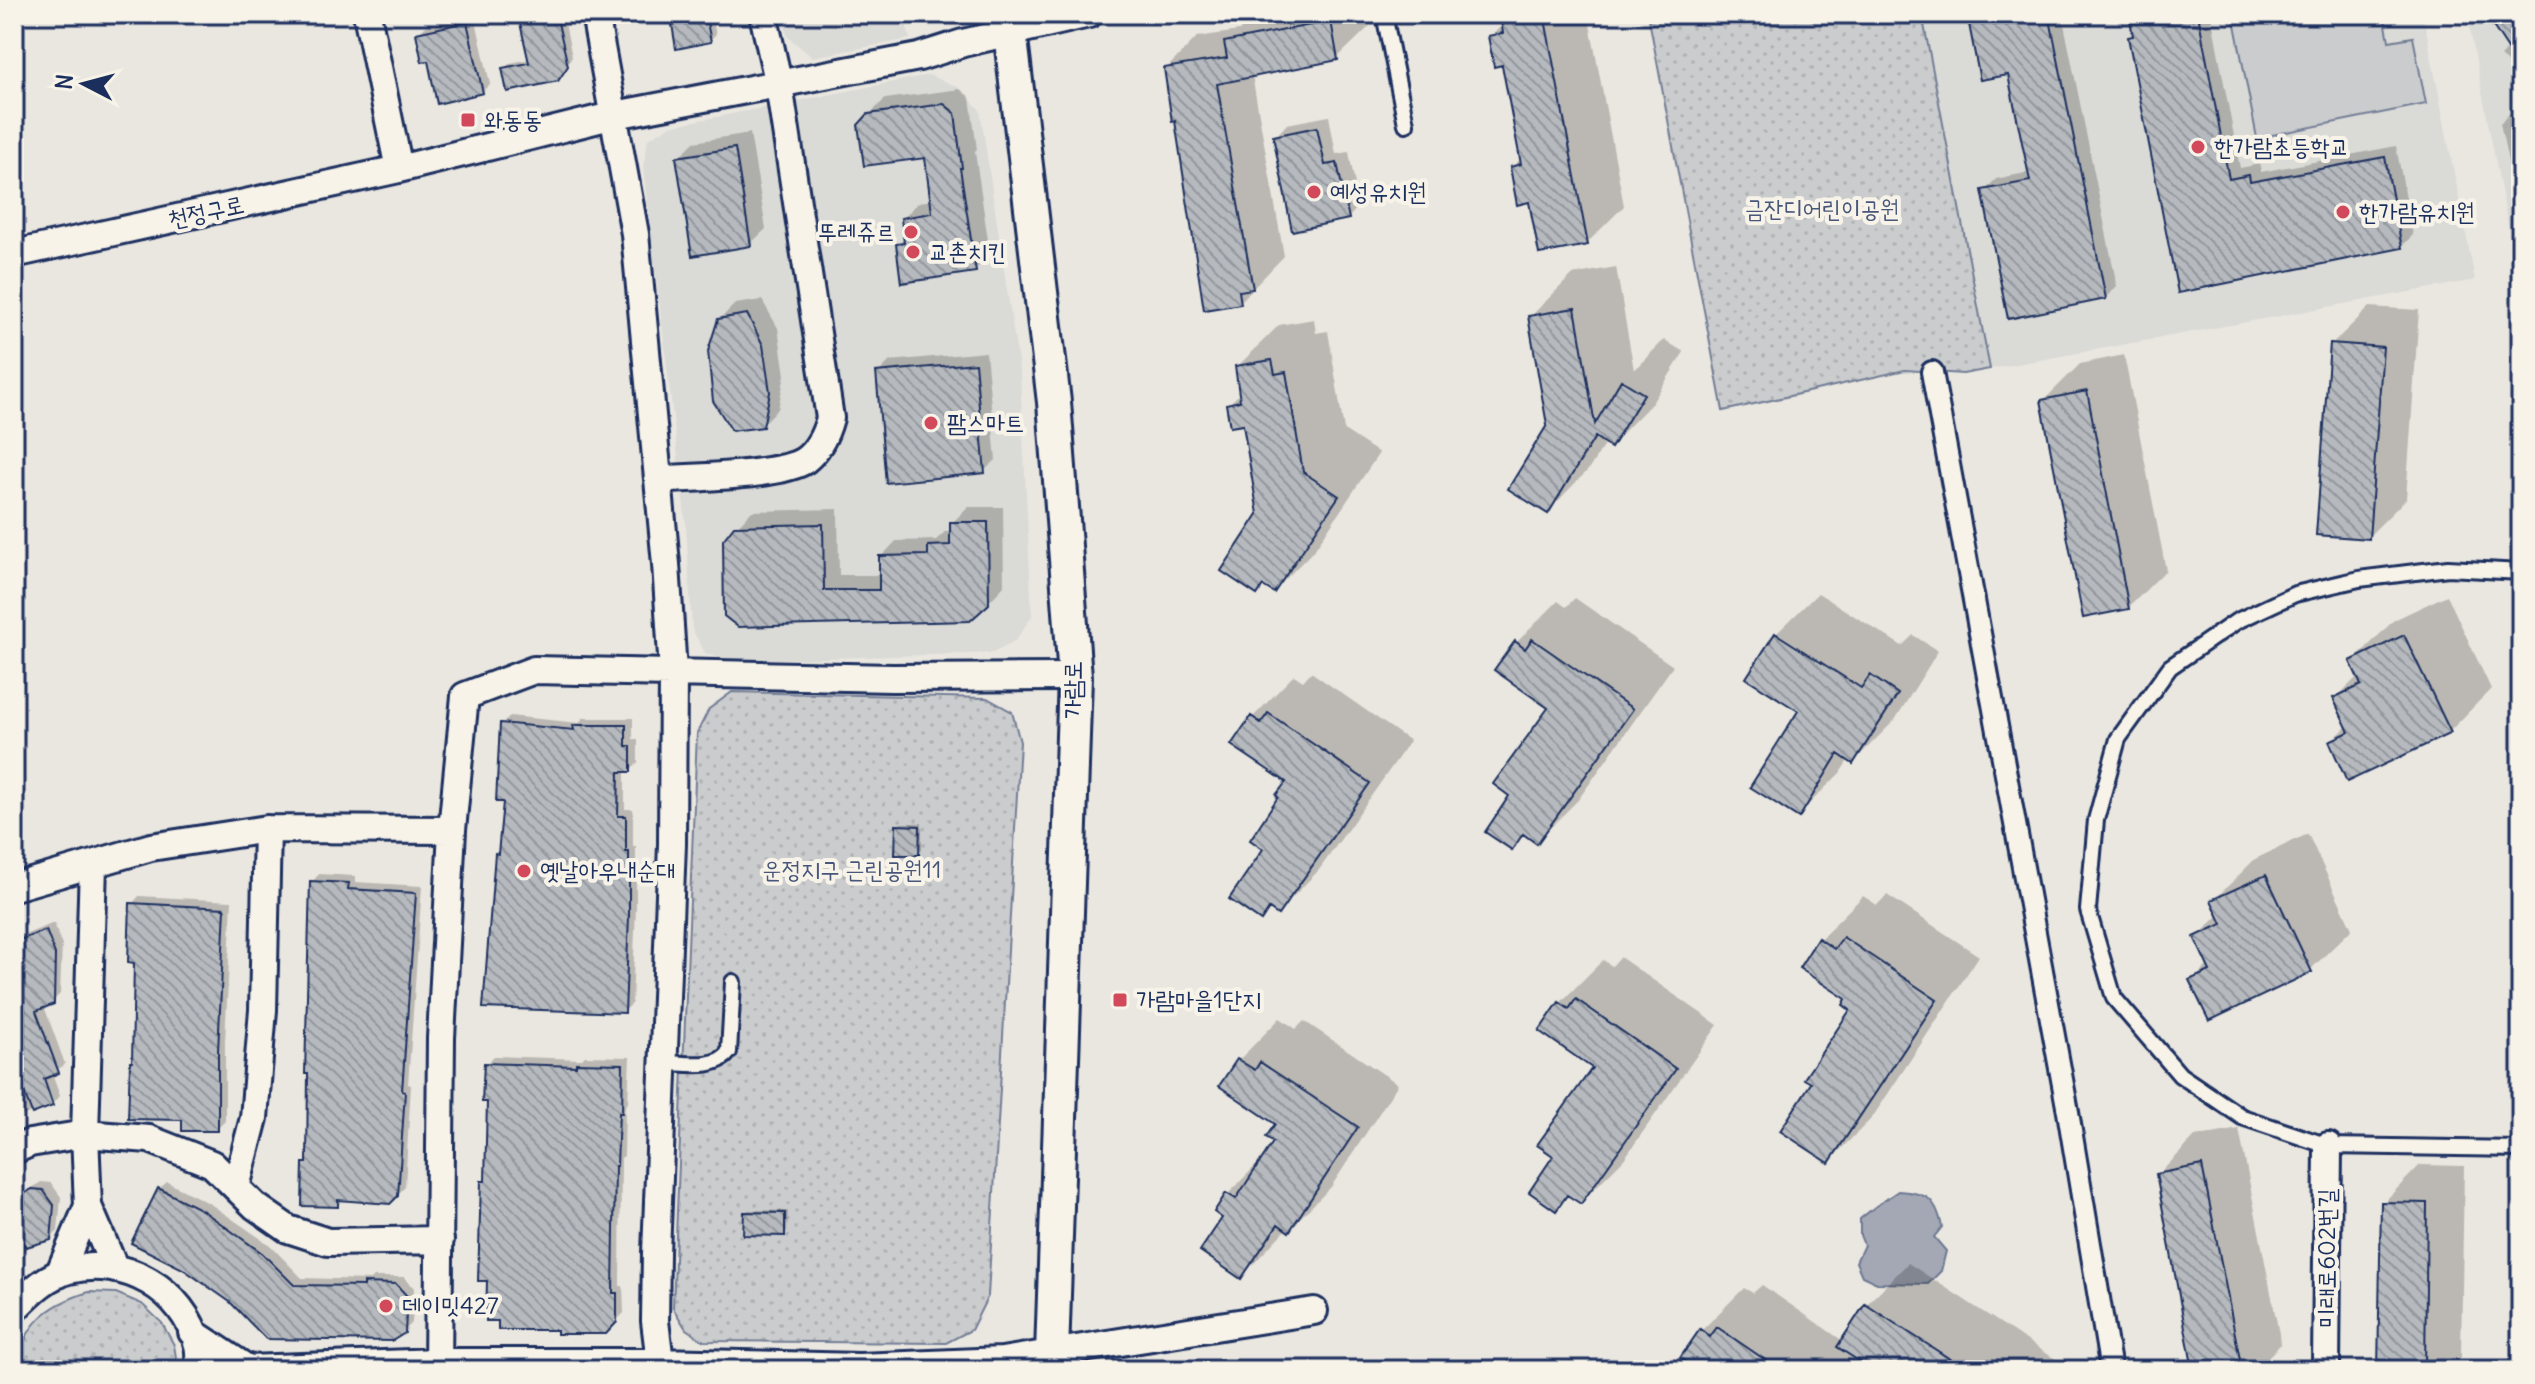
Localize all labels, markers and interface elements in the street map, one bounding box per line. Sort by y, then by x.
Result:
north arrow [44,44,124,124]
text: N [49,73,79,91]
place label: 와동동 [484,104,542,134]
marker: 와동동 [459,111,477,129]
place label: 한가람초등학교 [2214,131,2349,161]
marker: 한가람초등학교 [2189,138,2207,156]
place label: 예성유치원 [1330,176,1427,206]
marker: 예성유치원 [1305,183,1323,201]
street label: 천정구로 [165,188,247,234]
park label: 금잔디어린이공원 [1745,193,1899,223]
place label: 한가람유치원 [2359,196,2475,226]
marker: 한가람유치원 [2334,203,2352,221]
place label: 뚜레쥬르 [818,216,895,246]
marker: 뚜레쥬르 [902,223,920,241]
place label: 교촌치킨 [929,236,1006,266]
marker: 교촌치킨 [904,243,922,261]
place label: 팜스마트 [947,407,1024,437]
marker: 팜스마트 [922,414,940,432]
street label: 가람로 [1057,661,1087,719]
park label: 운정지구 근린공원11 [762,854,942,884]
place label: 옛날아우내순대 [540,855,675,885]
marker: 옛날아우내순대 [515,862,533,880]
place label: 가람마을1단지 [1136,984,1261,1014]
marker: 가람마을1단지 [1111,991,1129,1009]
street label: 미래로602번길 [2311,1188,2341,1328]
place label: 데이밋427 [402,1290,499,1320]
marker: 데이밋427 [377,1297,395,1315]

